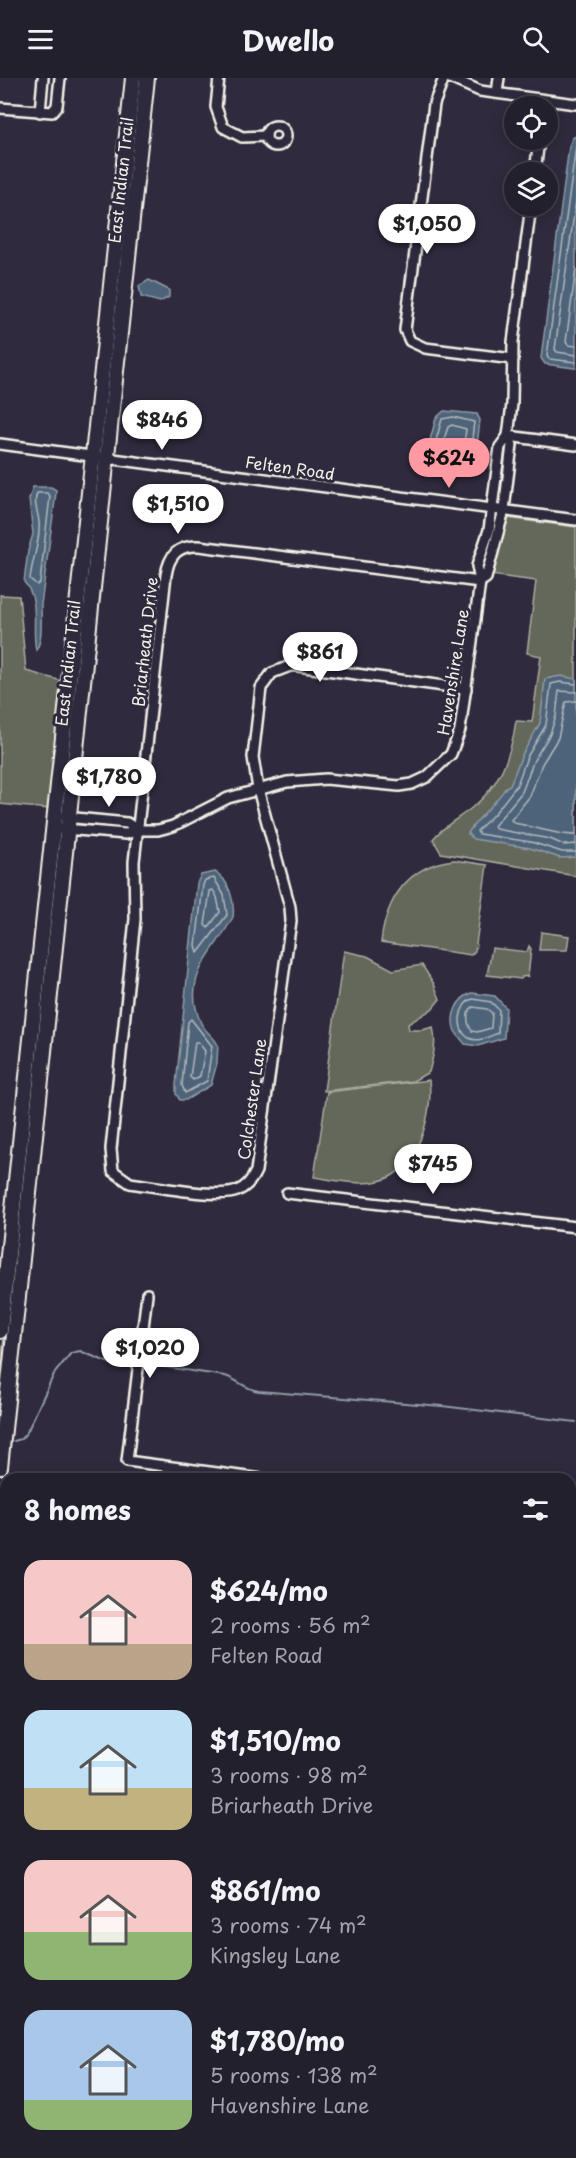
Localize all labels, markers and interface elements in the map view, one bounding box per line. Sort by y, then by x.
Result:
text: Dwello [242,19,334,60]
icon: menu [24,23,57,56]
icon: search [519,23,552,56]
map controls [504,96,558,216]
button: locate [504,96,558,150]
street label: East Indian Trail [101,116,139,244]
button: layers [504,162,558,216]
pin: $1,050 [378,204,476,255]
text: $1,050 [392,208,462,238]
pin: $846 [126,400,198,451]
text: $846 [136,404,188,434]
pin: $624 [413,438,485,489]
text: $624 [423,442,475,472]
street label: Felten Road [244,449,336,485]
pin: $1,510 [129,484,227,535]
text: $1,510 [147,488,210,518]
street label: Briarheath Drive [125,576,163,708]
street label: East Indian Trail [48,599,86,727]
street label: Havenshire Lane [430,607,474,737]
pin: $861 [284,632,356,683]
text: $861 [296,636,344,666]
pin: $1,780 [60,757,158,808]
text: $1,780 [76,761,142,791]
street label: Colchester Lane [231,1037,271,1161]
pin: $745 [397,1144,469,1195]
text: $745 [408,1148,458,1178]
pin: $1,020 [101,1328,199,1379]
text: $1,020 [115,1332,185,1362]
text: 8 homes [24,1490,131,1529]
icon: filters [519,1493,552,1526]
text: $624/mo [210,1571,328,1610]
icon: home [72,1584,144,1656]
text: 2 rooms · 56 m² [210,1610,371,1640]
text: Felten Road [210,1640,323,1670]
text: $1,510/mo [210,1721,341,1760]
icon: home [72,1734,144,1806]
text: 3 rooms · 98 m² [210,1760,368,1790]
text: Briarheath Drive [210,1790,373,1820]
text: $861/mo [210,1871,320,1910]
icon: home [72,1884,144,1956]
text: 3 rooms · 74 m² [210,1910,367,1940]
text: Kingsley Lane [210,1940,341,1970]
text: $1,780/mo [210,2021,345,2060]
icon: home [72,2034,144,2106]
text: 5 rooms · 138 m² [210,2060,378,2090]
text: Havenshire Lane [210,2090,369,2120]

